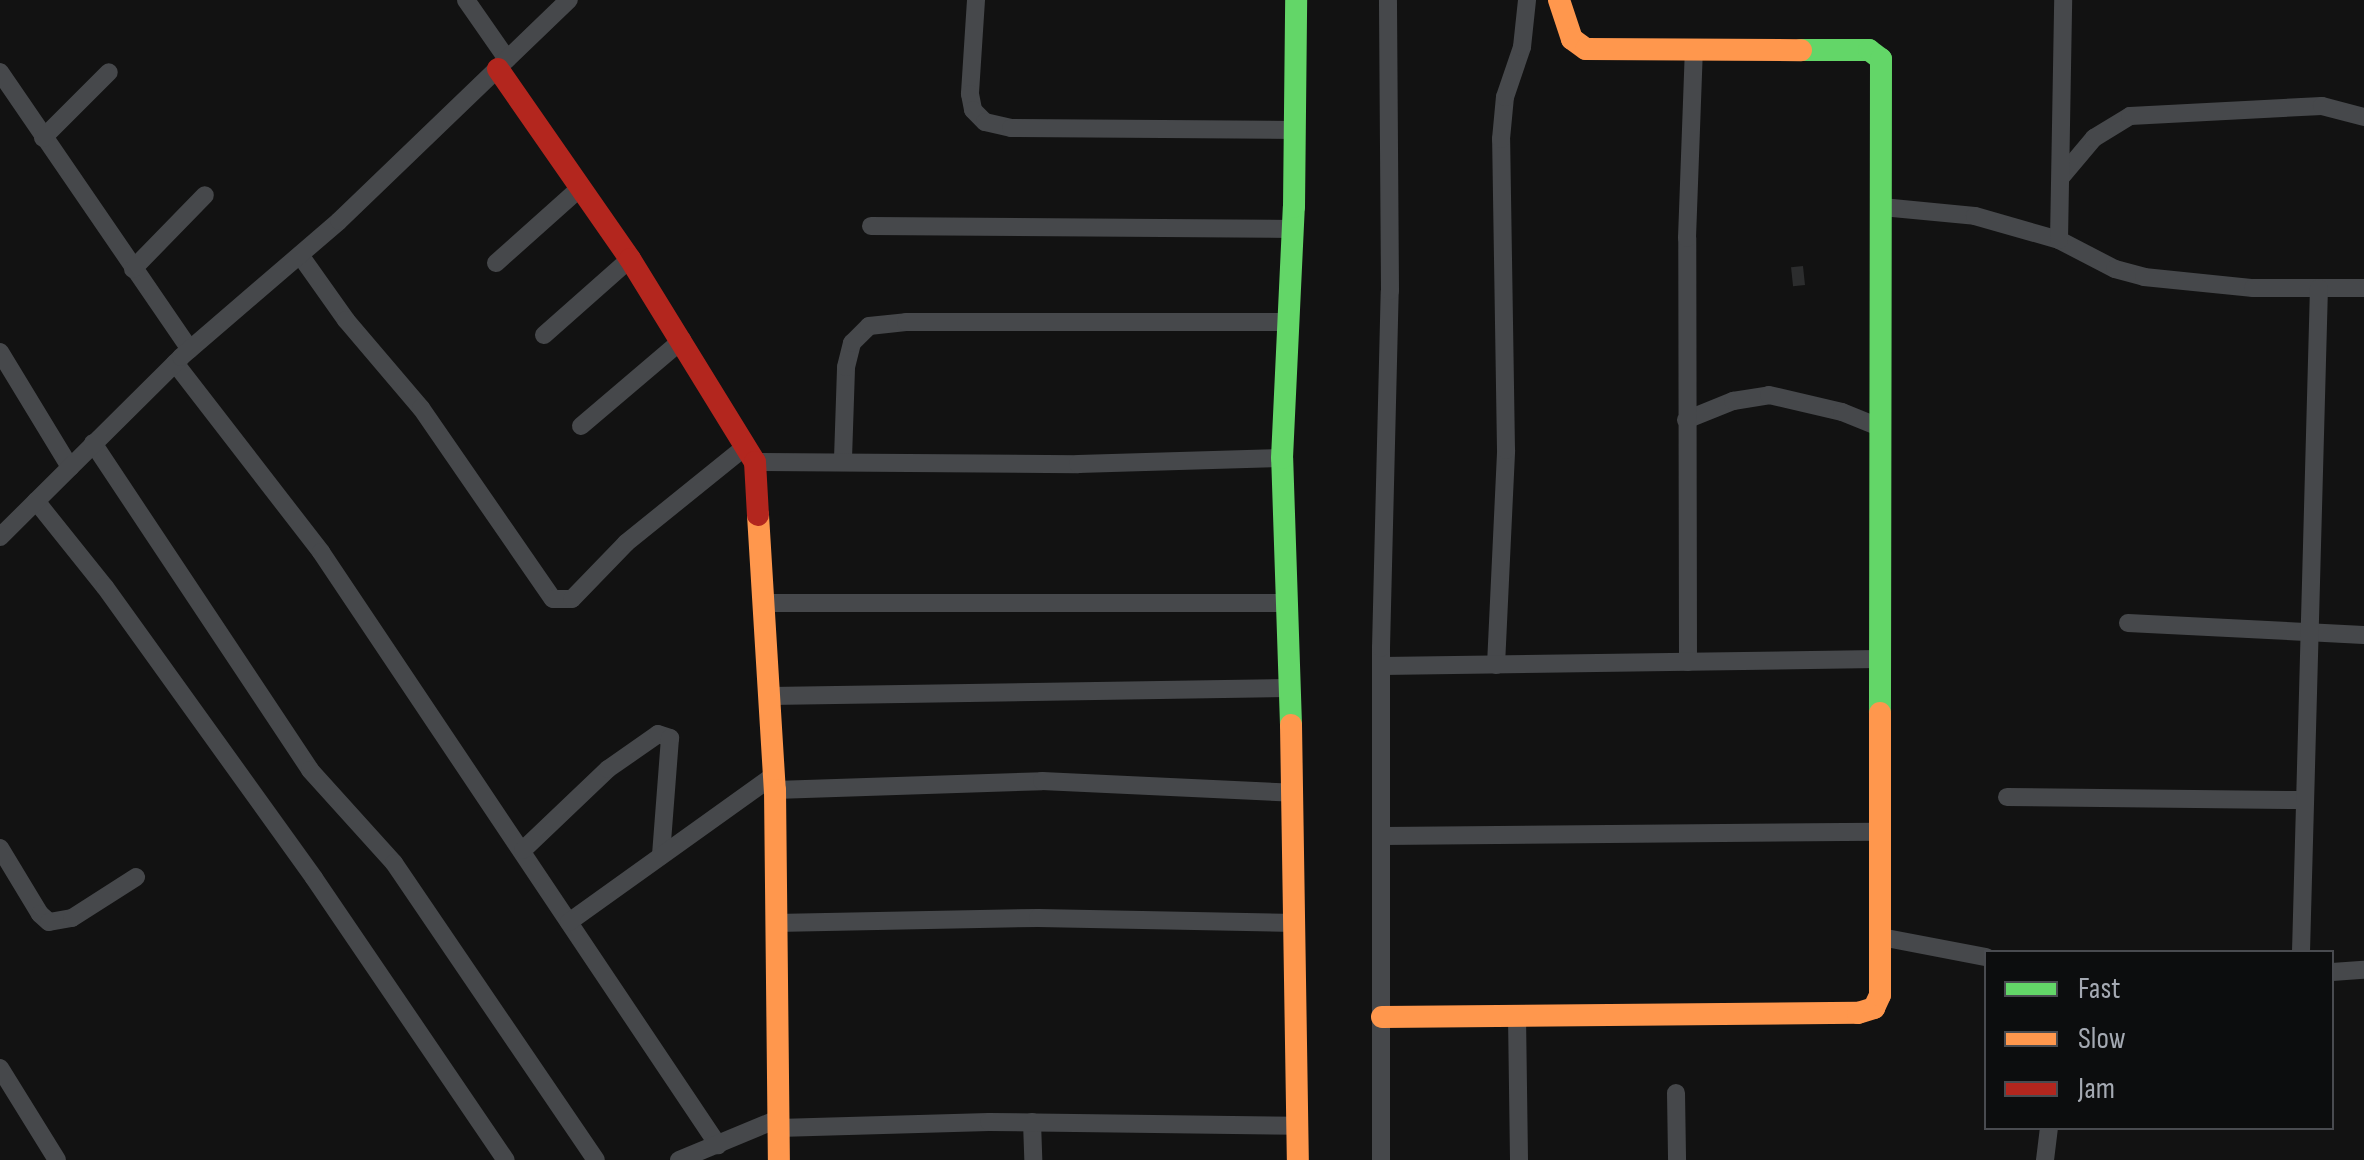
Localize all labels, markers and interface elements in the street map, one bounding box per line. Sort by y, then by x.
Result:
legend [1984,950,2334,1130]
text: Fast [2078,971,2120,1007]
text: Slow [2078,1021,2126,1057]
text: Jam [2078,1071,2115,1107]

